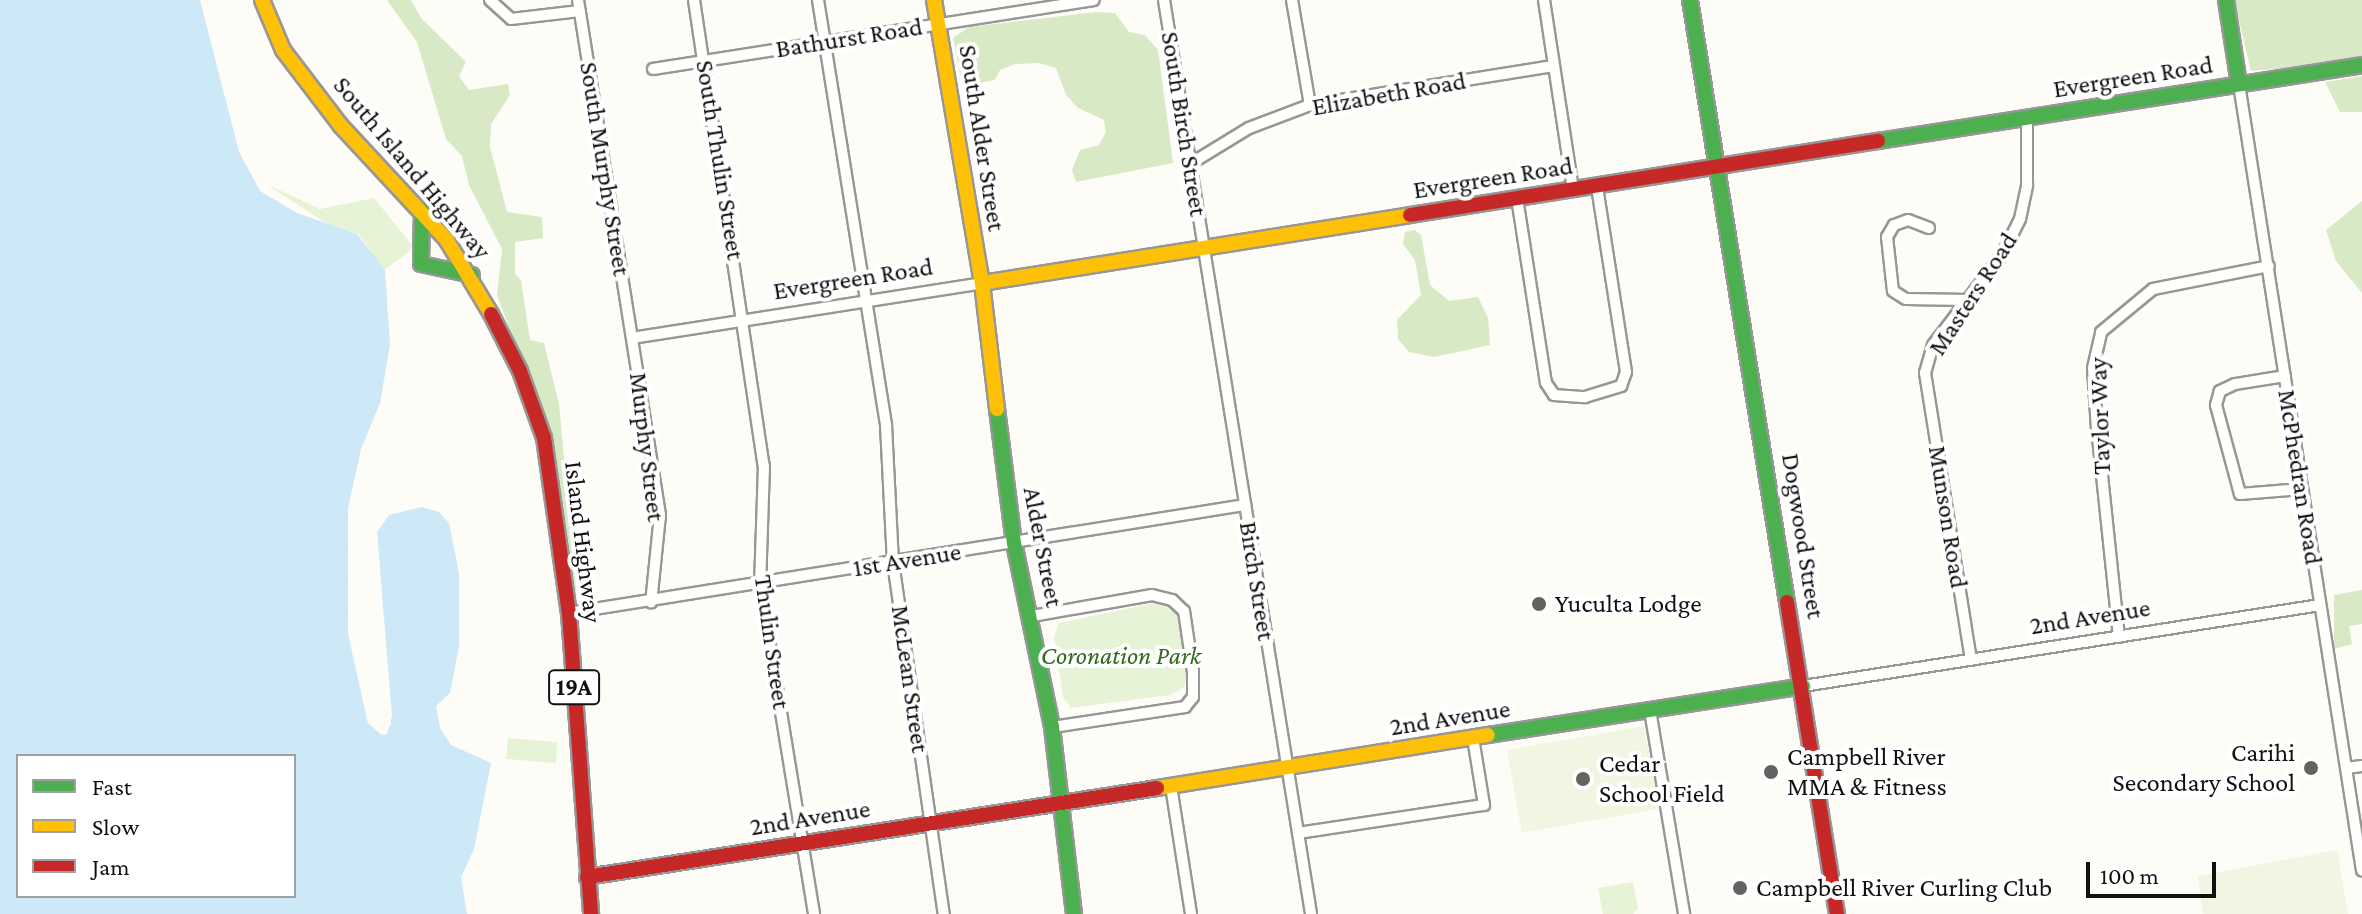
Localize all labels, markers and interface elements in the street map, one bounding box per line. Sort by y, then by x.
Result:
street label: Bathurst Road [773,11,925,65]
street label: South Birch Street [1154,29,1214,219]
street label: South Alder Street [952,43,1012,233]
street label: Evergreen Road [2051,49,2215,105]
street label: South Thulin Street [689,58,751,262]
street label: South Murphy Street [573,60,637,278]
street label: Elizabeth Road [1310,65,1468,123]
street label: South Island Highway [326,70,498,266]
street label: Evergreen Road [1411,150,1575,206]
street label: Masters Road [1922,227,2024,361]
street label: Evergreen Road [771,251,935,307]
street label: Taylor Way [2082,357,2118,475]
street label: Murphy Street [622,371,672,523]
street label: McPhedran Road [2271,387,2329,567]
street label: Munson Road [1921,443,1975,591]
street label: Dogwood Street [1775,451,1831,621]
street label: Island Highway [558,459,608,625]
street label: Alder Street [1016,484,1070,610]
street label: Birch Street [1232,519,1282,643]
street label: 1st Avenue [851,536,963,584]
street label: Thulin Street [747,573,797,711]
place label: Yuculta Lodge [1555,588,1702,620]
street label: 2nd Avenue [2028,592,2152,642]
marker: Yuculta Lodge [1530,595,1548,613]
street label: McLean Street [884,603,936,755]
park label: Coronation Park [1041,640,1201,672]
road number: 19A [548,667,600,707]
street label: 2nd Avenue [1388,693,1512,743]
place label: Carihi Secondary School [2113,737,2295,798]
place label: Campbell River MMA & Fitness [1787,741,1947,802]
place label: Cedar School Field [1599,748,1725,810]
legend [16,754,296,898]
marker: Carihi Secondary School [2302,759,2320,777]
marker: Campbell River MMA & Fitness [1762,763,1780,781]
marker: Cedar School Field [1574,770,1592,788]
text: Fast [92,773,132,800]
street label: 2nd Avenue [748,793,872,843]
text: Slow [92,813,139,840]
scale bar [2090,846,2220,896]
text: Jam [92,853,130,880]
text: 100 m [2100,862,2159,889]
place label: Campbell River Curling Club [1756,872,2052,904]
marker: Campbell River Curling Club [1731,879,1749,897]

